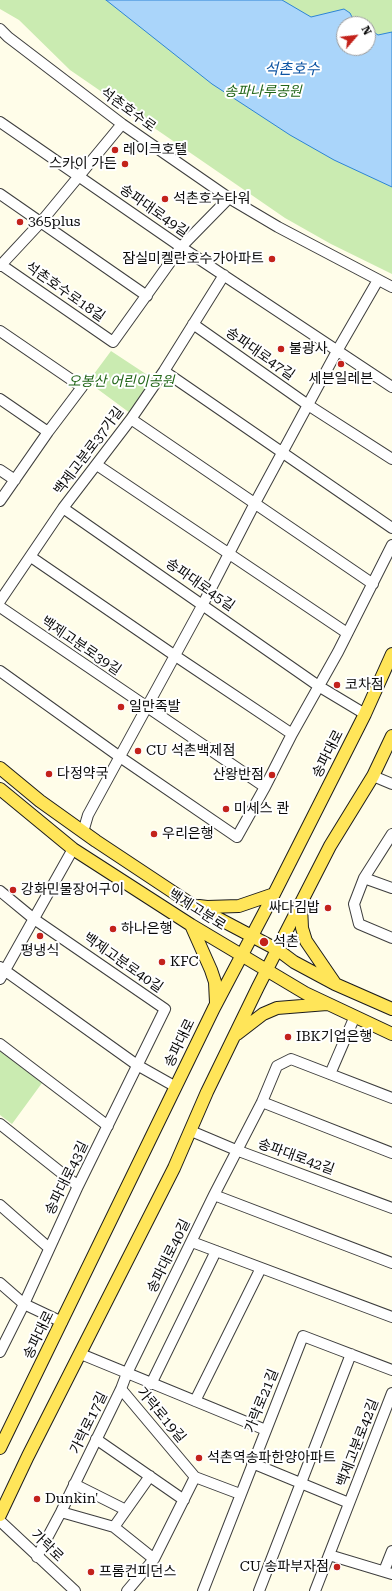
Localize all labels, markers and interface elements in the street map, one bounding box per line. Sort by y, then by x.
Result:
north arrow [336,16,376,56]
text: N [358,24,374,37]
water label: 석촌호수 [264,61,320,79]
street label: 석촌호수로 [97,84,159,136]
park label: 송파나루공원 [224,84,302,100]
place label: 레이크호텔 [123,142,187,158]
marker: 레이크호텔 [110,145,120,155]
place label: 스카이 가든 [49,156,117,172]
marker: 스카이 가든 [120,159,130,169]
street label: 송파대로49길 [116,181,192,241]
place label: 석촌호수타워 [173,191,250,207]
marker: 석촌호수타워 [160,194,170,204]
place label: 365plus [28,214,80,230]
marker: 365plus [15,217,25,227]
place label: 잠실미켈란호수가아파트 [122,251,264,267]
marker: 잠실미켈란호수가아파트 [267,254,277,264]
street label: 석촌호수로18길 [22,258,108,326]
street label: 송파대로47길 [222,324,298,384]
place label: 불광사 [289,341,328,357]
marker: 불광사 [276,344,286,354]
marker: 세븐일레븐 [336,359,346,369]
place label: 세븐일레븐 [309,371,373,387]
park label: 오봉산 어린이공원 [68,374,174,390]
street label: 백제고분로37가길 [50,404,128,498]
street label: 송파대로45길 [162,555,238,615]
street label: 백제고분로39길 [38,613,124,679]
place label: 코차점 [345,677,384,693]
marker: 코차점 [332,680,342,690]
place label: 일만족발 [129,699,181,715]
marker: 일만족발 [116,702,126,712]
street label: 송파대로 [309,727,347,781]
place label: CU 석촌백제점 [146,743,235,759]
marker: CU 석촌백제점 [133,746,143,756]
place label: 다정약국 [57,766,109,782]
place label: 산왕반점 [212,767,264,783]
marker: 다정약국 [44,769,54,779]
marker: 산왕반점 [267,770,277,780]
place label: 미세스 콴 [234,801,289,817]
marker: 미세스 콴 [221,804,231,814]
place label: 우리은행 [162,826,214,842]
marker: 우리은행 [149,829,159,839]
place label: 강화민물장어구이 [21,882,124,898]
marker: 강화민물장어구이 [8,885,18,895]
street label: 백제고분로 [165,886,229,934]
place label: 싸다김밥 [268,900,320,916]
marker: 싸다김밥 [323,903,333,913]
place label: 하나은행 [121,921,173,937]
marker: 하나은행 [108,924,118,934]
street label: 백제고분로40길 [80,929,166,997]
marker: 평냉식 [35,931,45,941]
place label: 석촌 [273,934,299,950]
marker: 석촌 [258,936,270,948]
place label: 평냉식 [21,943,59,959]
place label: KFC [170,954,199,970]
marker: KFC [157,957,167,967]
street label: 송파대로 [161,1016,199,1070]
place label: IBK기업은행 [296,1029,372,1045]
marker: IBK기업은행 [283,1032,293,1042]
street label: 송파대로42길 [256,1135,336,1179]
street label: 송파대로43길 [42,1138,92,1218]
street label: 송파대로40길 [144,1216,194,1296]
street label: 송파대로 [20,1308,58,1362]
street label: 가락로21길 [242,1367,282,1435]
street label: 가락로19길 [133,1384,189,1446]
street label: 가락로17길 [67,1389,111,1457]
street label: 백제고분로42길 [334,1397,382,1489]
place label: 석촌역송파한양아파트 [207,1450,336,1466]
marker: 석촌역송파한양아파트 [194,1453,204,1463]
place label: Dunkin' [45,1491,98,1507]
marker: Dunkin' [32,1494,42,1504]
street label: 가락로 [27,1527,67,1565]
place label: CU 송파부자점 [240,1559,329,1575]
marker: CU 송파부자점 [332,1562,342,1572]
place label: 프롬컨피던스 [99,1564,176,1580]
marker: 프롬컨피던스 [86,1567,96,1577]

